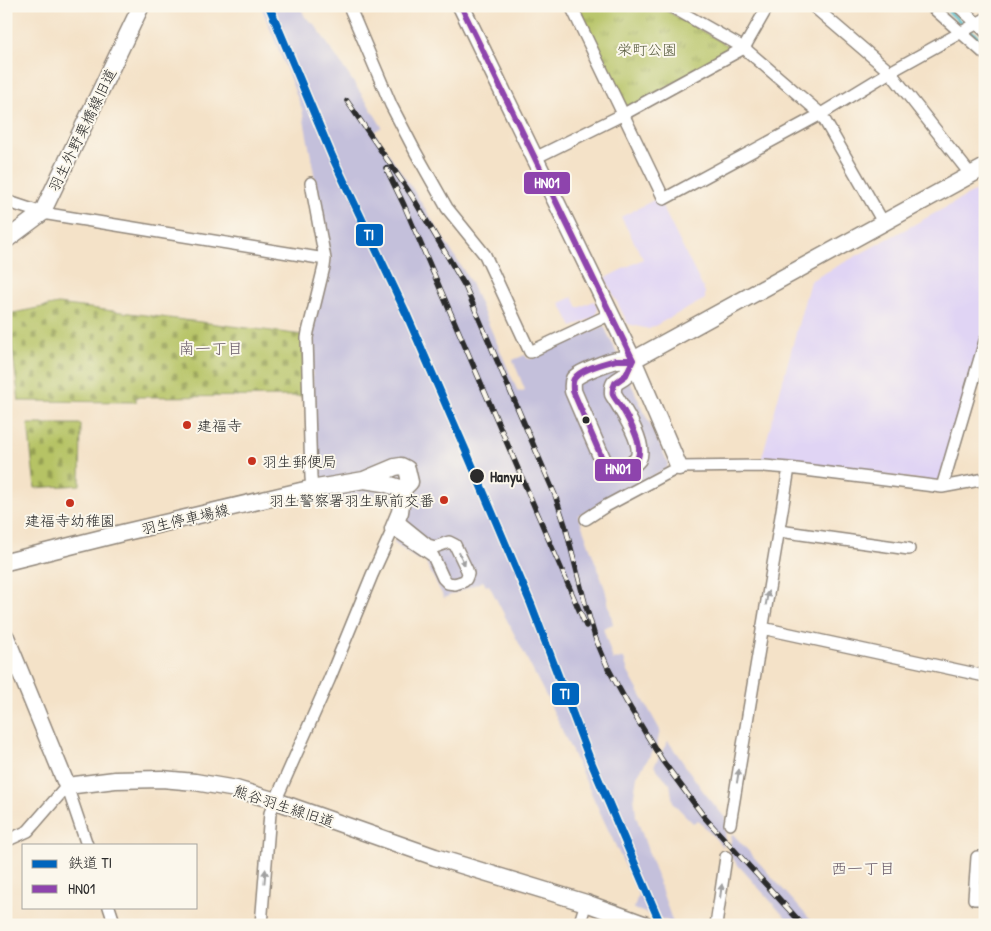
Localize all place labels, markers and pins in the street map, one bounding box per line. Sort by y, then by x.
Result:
place label: 建福寺 [197,415,242,436]
unlabelled marker [581,415,591,425]
marker: 建福寺 [181,419,193,431]
place label: 羽生郵便局 [262,451,337,472]
marker: 羽生郵便局 [246,455,258,467]
place label: Hanyu [490,466,523,488]
marker: Hanyu [468,467,486,485]
place label: 羽生警察署羽生駅前交番 [269,490,434,511]
marker: 羽生警察署羽生駅前交番 [438,494,450,506]
marker: 建福寺幼稚園 [64,497,76,509]
place label: 建福寺幼稚園 [25,510,115,531]

